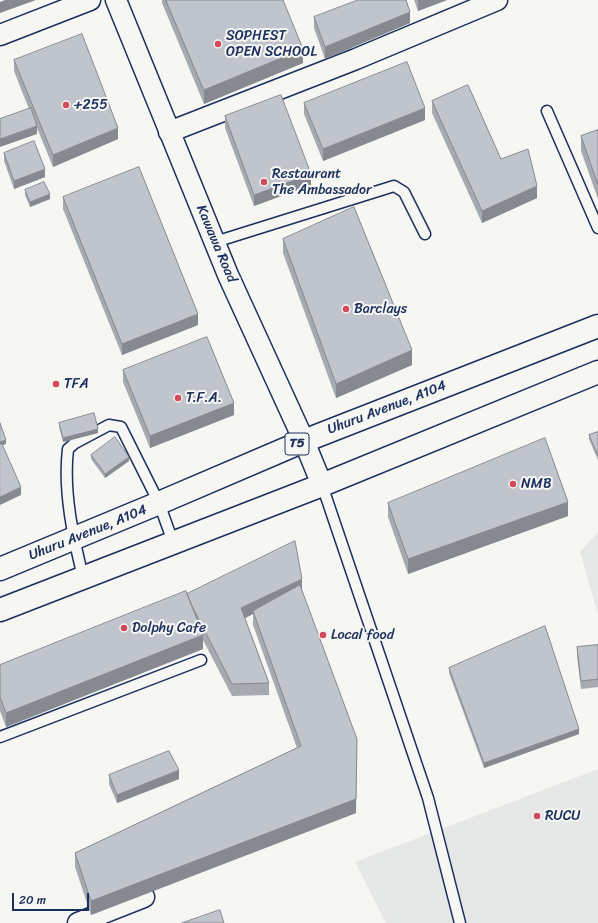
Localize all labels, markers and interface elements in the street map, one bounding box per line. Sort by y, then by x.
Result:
place label: SOPHEST OPEN SCHOOL [226,28,317,60]
marker: SOPHEST OPEN SCHOOL [213,39,223,49]
place label: +255 [74,97,108,113]
marker: +255 [61,100,71,110]
place label: Restaurant The Ambassador [272,166,372,198]
marker: Restaurant The Ambassador [259,177,269,187]
street label: Kawawa Road [192,203,240,285]
place label: Barclays [354,301,407,317]
marker: Barclays [341,304,351,314]
place label: TFA [64,376,89,392]
street label: Uhuru Avenue, A104 [325,378,449,438]
marker: TFA [51,379,61,389]
place label: T.F.A. [186,390,222,406]
marker: T.F.A. [173,393,183,403]
road number: T5 [285,433,309,455]
place label: NMB [521,476,552,492]
marker: NMB [508,479,518,489]
street label: Uhuru Avenue, A104 [26,502,150,564]
place label: Dolphy Cafe [132,620,206,636]
marker: Dolphy Cafe [119,623,129,633]
place label: Local food [331,627,394,643]
marker: Local food [318,630,328,640]
place label: RUCU [545,808,581,824]
marker: RUCU [532,811,542,821]
scale bar [14,885,91,911]
text: 20 m [19,889,46,911]

